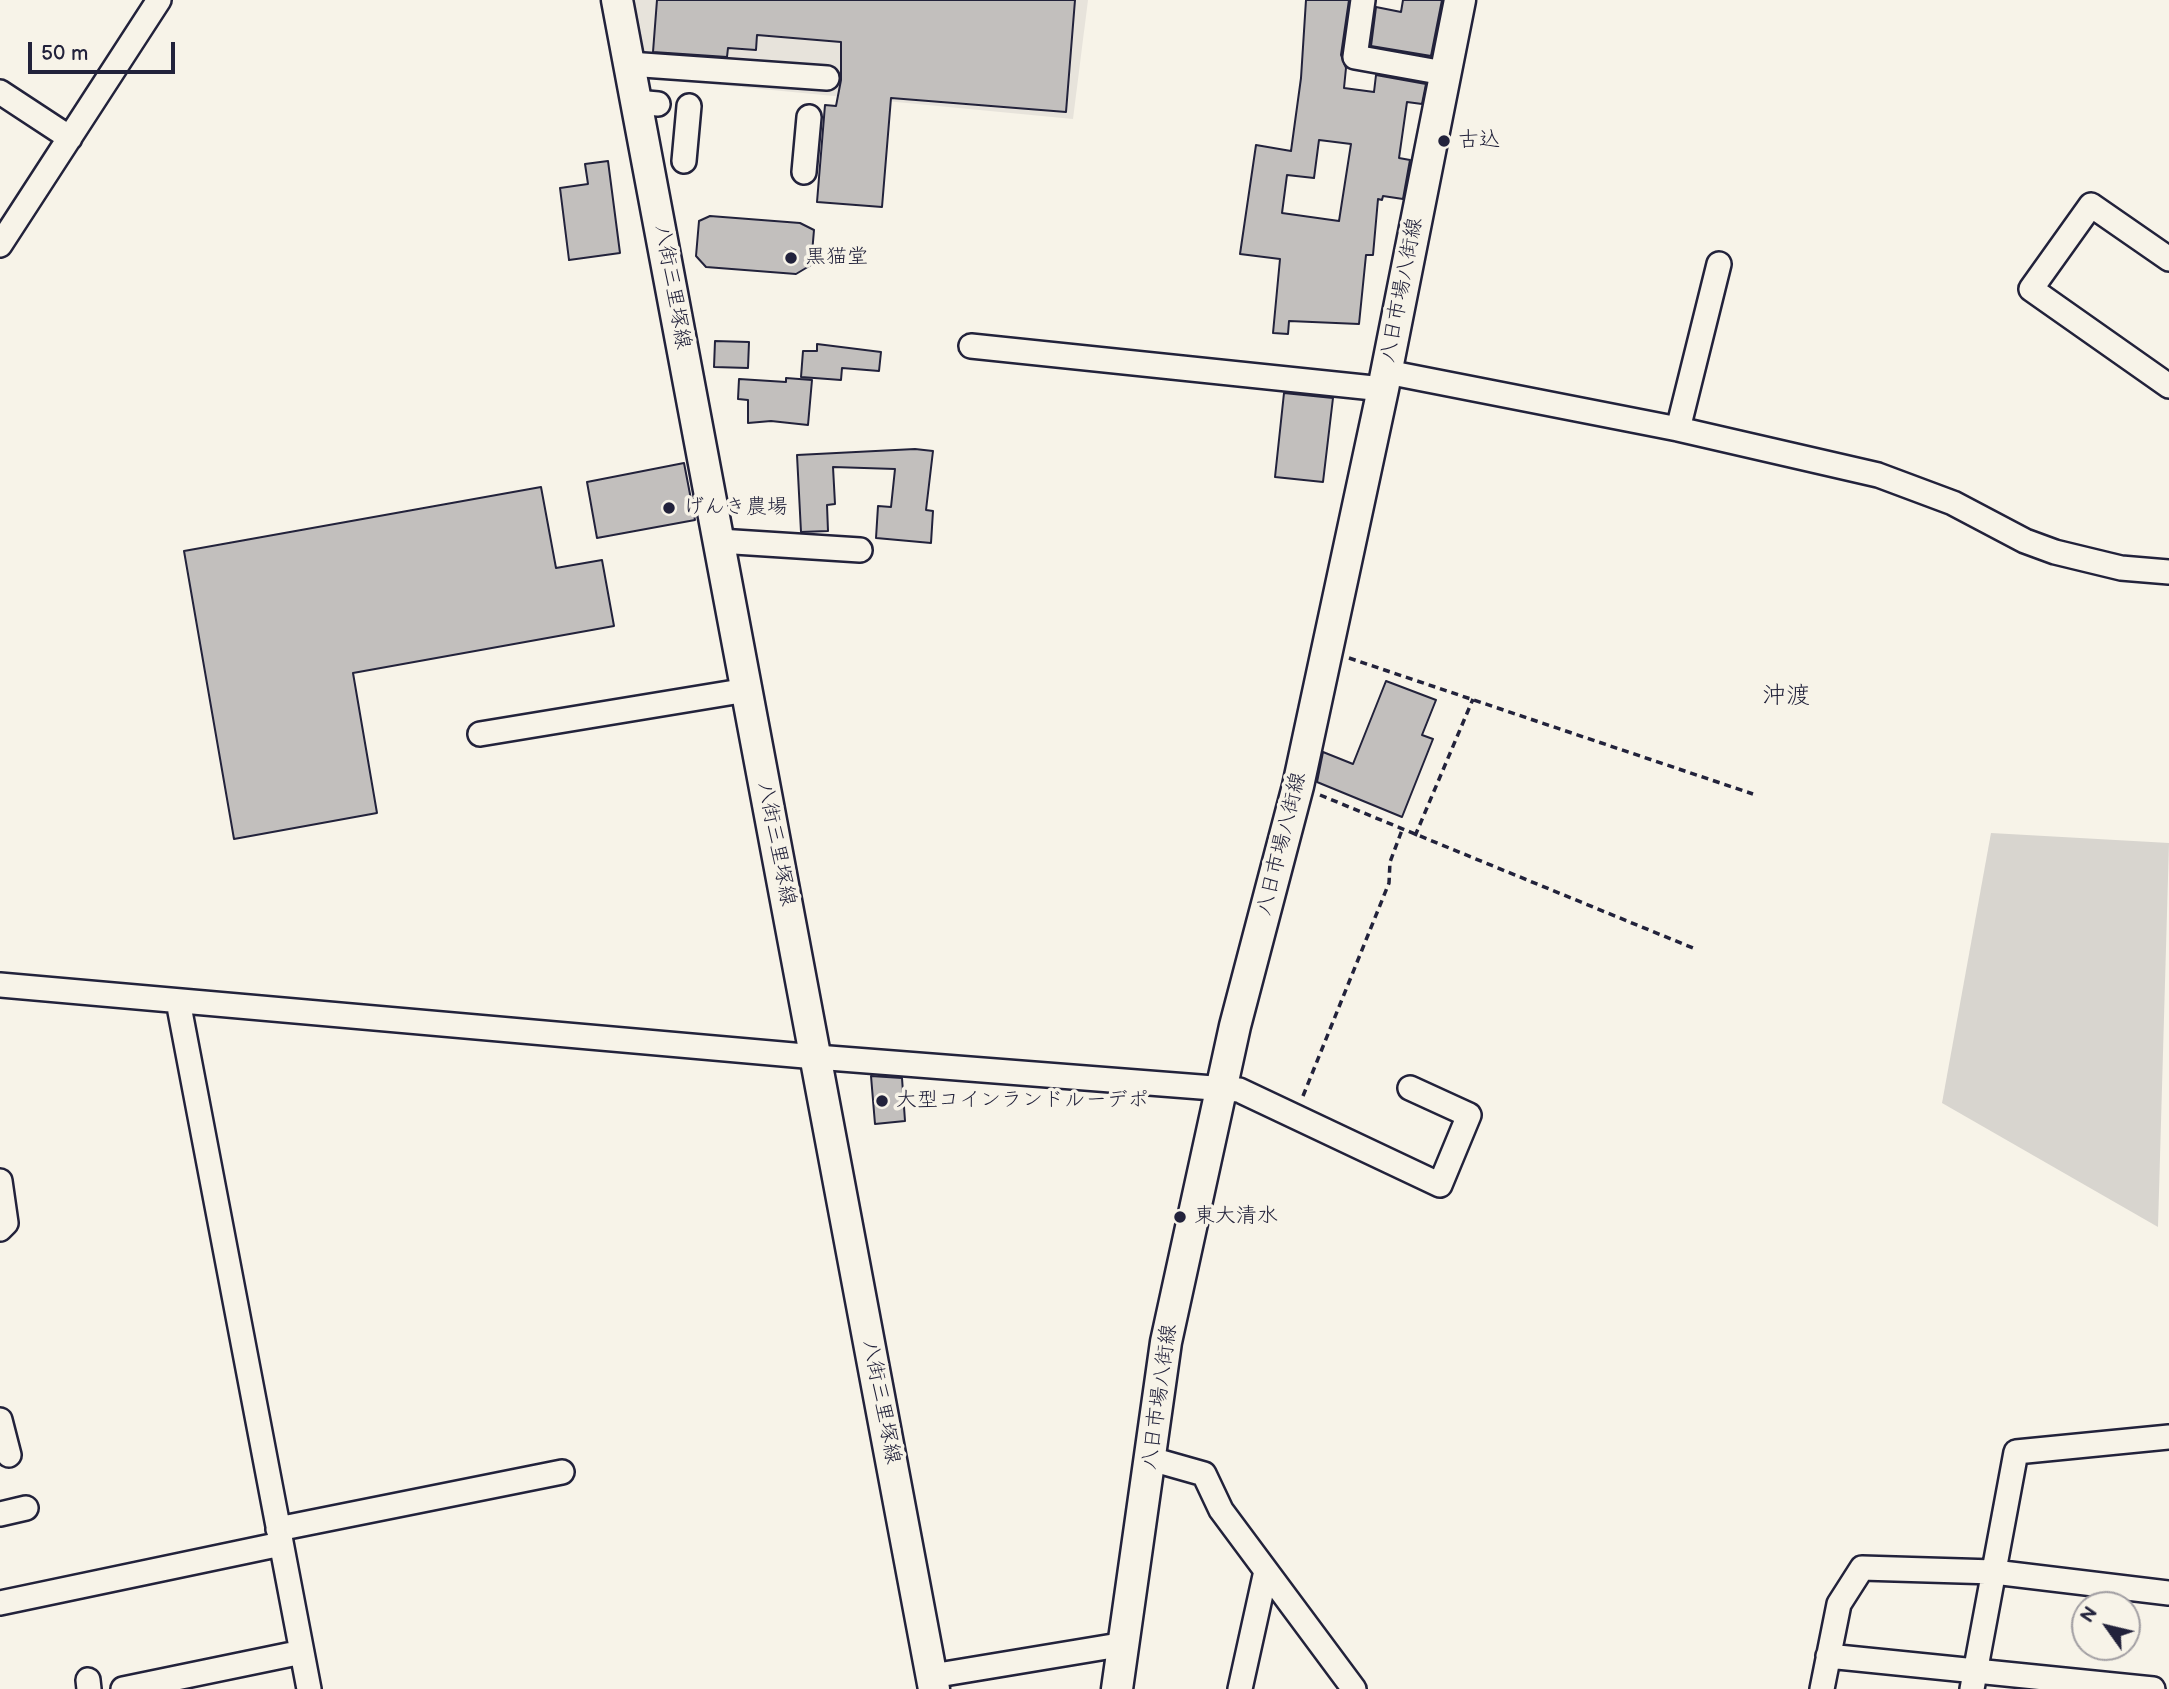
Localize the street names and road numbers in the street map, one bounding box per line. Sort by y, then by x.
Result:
street label: 八日市場八街線 [1376,215,1428,365]
street label: 八街三里塚線 [649,223,695,351]
street label: 八日市場八街線 [1252,770,1312,918]
street label: 八街三里塚線 [752,780,800,908]
street label: 八日市場八街線 [1137,1322,1183,1472]
street label: 八街三里塚線 [857,1338,905,1466]

